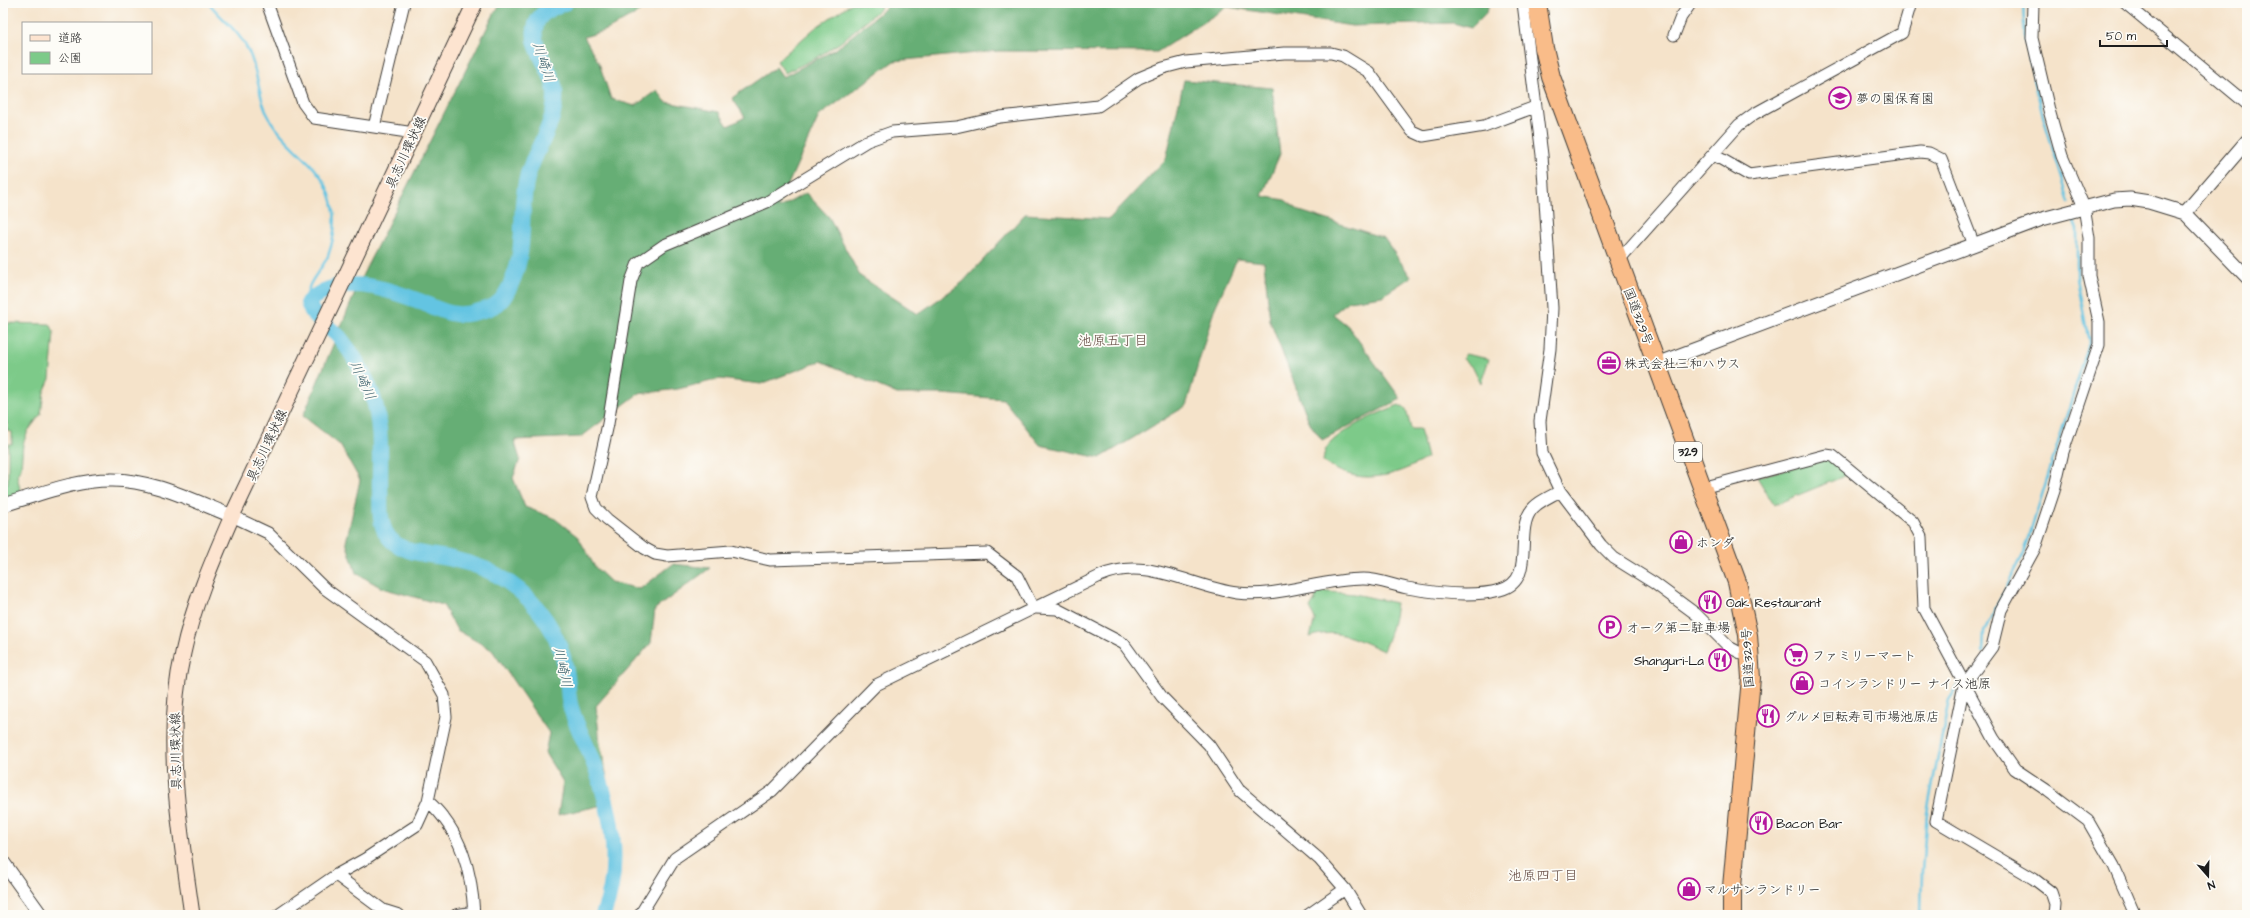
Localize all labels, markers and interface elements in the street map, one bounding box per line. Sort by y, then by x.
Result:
legend [22,22,152,74]
scale bar [2100,22,2167,48]
text: 50 m [2106,28,2137,45]
text: 道路 [58,30,82,47]
water label: 川崎川 [527,39,559,85]
text: 公園 [58,50,82,67]
school or university icon: 夢の園保育園 [1827,85,1853,111]
place label: 夢の園保育園 [1856,90,1934,108]
street label: 具志川環状線 [381,112,431,192]
street label: 国道329号 [1619,285,1657,348]
district label: 池原五丁目 [1078,331,1148,351]
office icon: 株式会社三和ハウス [1596,350,1622,376]
place label: 株式会社三和ハウス [1624,355,1740,373]
water label: 川崎川 [344,357,380,404]
street label: 具志川環状線 [242,405,292,485]
road number: 329 [1674,442,1702,462]
shop icon: ホンダ [1668,529,1694,555]
place label: ホンダ [1696,534,1734,552]
restaurant icon: Oak Restaurant [1697,589,1723,615]
place label: Oak Restaurant [1726,594,1822,612]
parking icon: オーク第二駐車場 [1597,614,1623,640]
place label: オーク第二駐車場 [1626,619,1730,637]
street label: 国道329号 [1737,627,1759,689]
supermarket icon: ファミリーマート [1783,642,1809,668]
water label: 川崎川 [548,645,576,690]
restaurant icon: Shanguri-La [1707,647,1733,673]
place label: ファミリーマート [1812,647,1916,665]
place label: Shanguri-La [1634,652,1704,671]
shop icon: コインランドリー ナイス池原 [1789,670,1815,696]
place label: コインランドリー ナイス池原 [1818,675,1991,693]
restaurant icon: グルメ回転寿司市場池原店 [1755,703,1781,729]
place label: グルメ回転寿司市場池原店 [1784,708,1939,726]
street label: 具志川環状線 [166,711,186,790]
restaurant icon: Bacon Bar [1748,810,1774,836]
place label: Bacon Bar [1776,815,1842,833]
north arrow [2188,856,2228,896]
district label: 池原四丁目 [1508,866,1578,886]
shop icon: マルサンランドリー [1676,876,1702,902]
text: N [2205,877,2217,893]
place label: マルサンランドリー [1704,881,1821,899]

